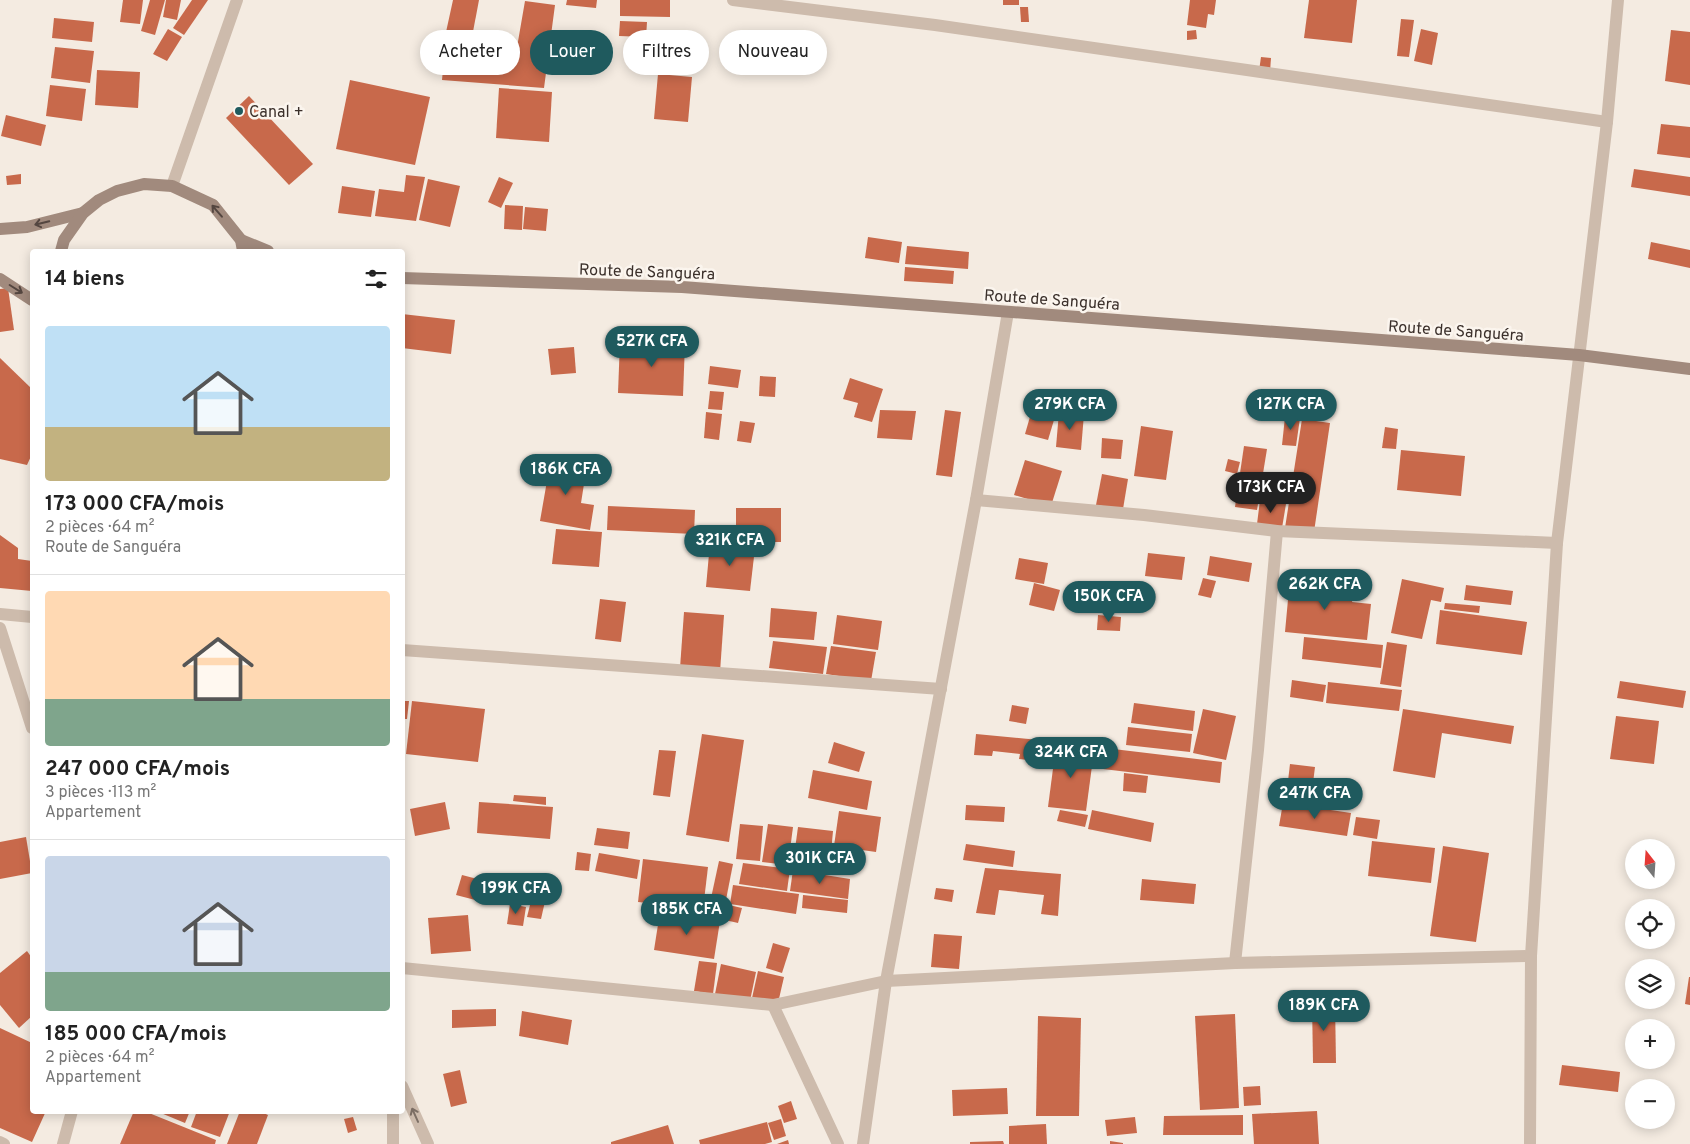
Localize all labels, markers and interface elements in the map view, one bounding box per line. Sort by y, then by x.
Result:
chip: Acheter [420,30,520,75]
chip: Louer [530,30,613,75]
chip: Filtres [623,30,709,75]
chip: Nouveau [719,30,827,75]
place label: Canal + [249,103,304,123]
marker: Canal + [233,105,245,117]
one-way arrow [211,205,223,218]
one-way arrow [34,219,50,228]
street label: Route de Sanguéra [579,261,715,285]
icon: filters [362,265,390,293]
text: 14 biens [45,266,125,293]
one-way arrow [9,285,23,295]
street label: Route de Sanguéra [983,286,1120,316]
street label: Route de Sanguéra [1387,317,1524,347]
pin: 527K CFA [600,326,704,368]
text: 527K CFA [616,332,688,352]
icon: home [173,358,263,448]
pin: 279K CFA [1018,388,1122,431]
pin: 127K CFA [1239,388,1343,431]
text: 279K CFA [1034,395,1106,415]
text: 127K CFA [1257,395,1325,415]
pin: 186K CFA [514,454,618,496]
text: 186K CFA [531,460,601,480]
pin: 173K CFA [1219,472,1323,514]
text: 173K CFA [1237,478,1305,498]
text: 173 000 CFA/mois [45,491,224,518]
text: 2 pièces · 64 m² [45,518,154,538]
pin: 321K CFA [678,524,782,567]
text: 321K CFA [695,531,765,551]
text: Route de Sanguéra [45,538,181,558]
pin: 262K CFA [1273,568,1377,611]
text: 262K CFA [1288,575,1362,595]
pin: 150K CFA [1057,580,1161,623]
text: 150K CFA [1074,587,1144,607]
icon: home [173,624,263,714]
pin: 324K CFA [1019,736,1123,779]
text: 324K CFA [1034,743,1108,763]
text: 247 000 CFA/mois [45,756,230,783]
pin: 247K CFA [1263,778,1367,820]
text: 3 pièces · 113 m² [45,783,156,803]
text: 247K CFA [1279,784,1351,804]
text: Appartement [45,803,141,823]
north arrow [1625,839,1675,889]
map controls [1625,839,1675,1129]
pin: 301K CFA [768,842,872,885]
text: 301K CFA [785,849,855,869]
pin: 199K CFA [464,872,568,915]
text: 199K CFA [481,879,551,899]
icon: home [173,889,263,979]
pin: 185K CFA [635,894,739,936]
button: locate [1625,899,1675,949]
text: 185K CFA [652,900,722,920]
button: layers [1625,959,1675,1009]
pin: 189K CFA [1272,990,1376,1032]
text: 189K CFA [1289,996,1359,1016]
button: + [1625,1019,1675,1069]
text: 185 000 CFA/mois [45,1021,227,1048]
text: 2 pièces · 64 m² [45,1048,154,1068]
text: Appartement [45,1068,141,1088]
button: − [1625,1079,1675,1129]
one-way arrow [410,1108,420,1123]

